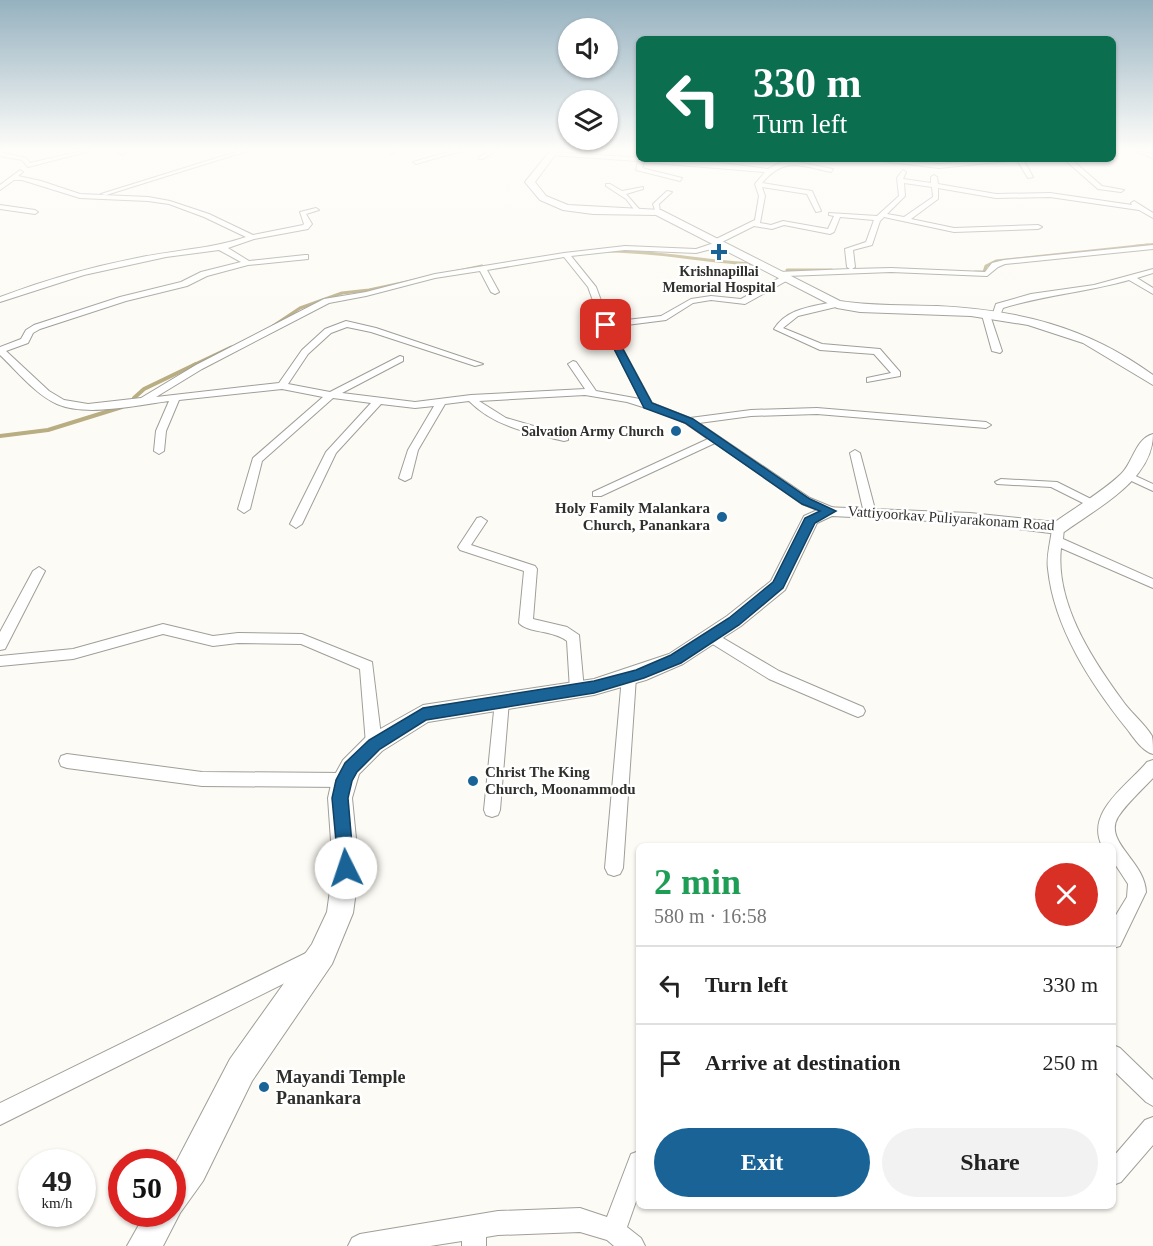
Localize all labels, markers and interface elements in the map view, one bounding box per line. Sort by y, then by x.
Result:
map controls [558,18,618,150]
button: sound [558,18,618,78]
icon: left [654,60,732,138]
text: 330 m [753,60,862,106]
button: layers [558,90,618,150]
text: Turn left [753,109,847,139]
marker: Krishnapillai Memorial Hospital [710,243,728,261]
place label: Krishnapillai Memorial Hospital [662,264,776,295]
pin [580,299,631,350]
icon: arrive [589,308,622,341]
place label: Salvation Army Church [521,424,664,439]
marker: Salvation Army Church [669,424,683,438]
place label: Holy Family Malankara Church, Panankara [555,500,710,533]
street label: Vattiyoorkav Puliyarakonam Road [847,503,1056,533]
marker: Holy Family Malankara Church, Panankara [715,510,729,524]
place label: Christ The King Church, Moonammodu [485,764,636,797]
marker: Christ The King Church, Moonammodu [466,774,480,788]
position arrow [314,836,378,900]
text: 2 min [654,862,741,902]
button: close [1035,863,1098,926]
text: 580 m · 16:58 [654,905,767,927]
icon: left [654,969,687,1002]
text: Turn left [705,972,788,997]
text: 330 m [1042,972,1098,997]
icon: arrive [654,1047,687,1080]
text: Arrive at destination [705,1050,901,1075]
text: 250 m [1042,1050,1098,1075]
place label: Mayandi Temple Panankara [276,1067,406,1108]
marker: Mayandi Temple Panankara [257,1080,271,1094]
button: Exit [654,1128,870,1197]
button: Share [882,1128,1098,1197]
speed limit sign: 50 [108,1149,186,1227]
text: 49 [42,1164,72,1197]
text: km/h [42,1195,72,1211]

